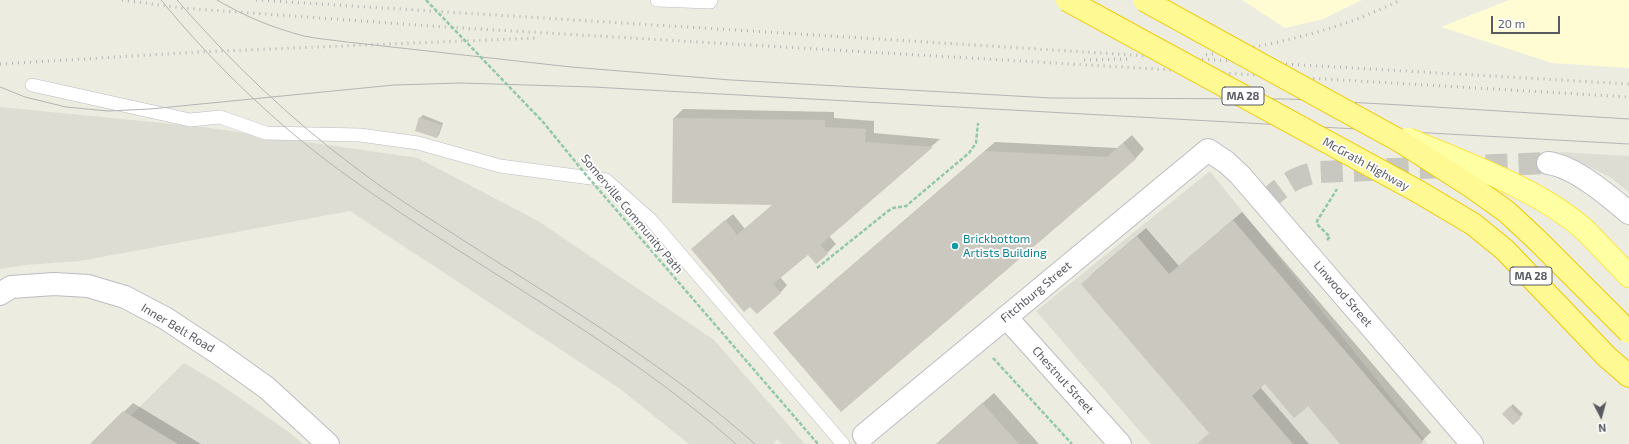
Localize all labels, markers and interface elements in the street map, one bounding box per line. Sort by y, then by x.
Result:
scale bar [1493,8,1562,34]
text: 20 m [1498,16,1525,30]
road number: MA 28 [1222,87,1264,105]
street label: McGrath Highway [1320,134,1412,194]
street label: Somerville Community Path [578,151,686,277]
place label: Brickbottom Artists Building [963,232,1047,260]
marker: Brickbottom Artists Building [950,241,960,251]
street label: Fitchburg Street [998,258,1074,326]
street label: Linwood Street [1311,258,1375,330]
road number: MA 28 [1510,267,1552,285]
street label: Inner Belt Road [139,300,217,356]
street label: Chestnut Street [1029,343,1097,417]
north arrow [1581,396,1621,436]
text: N [1598,422,1607,435]

